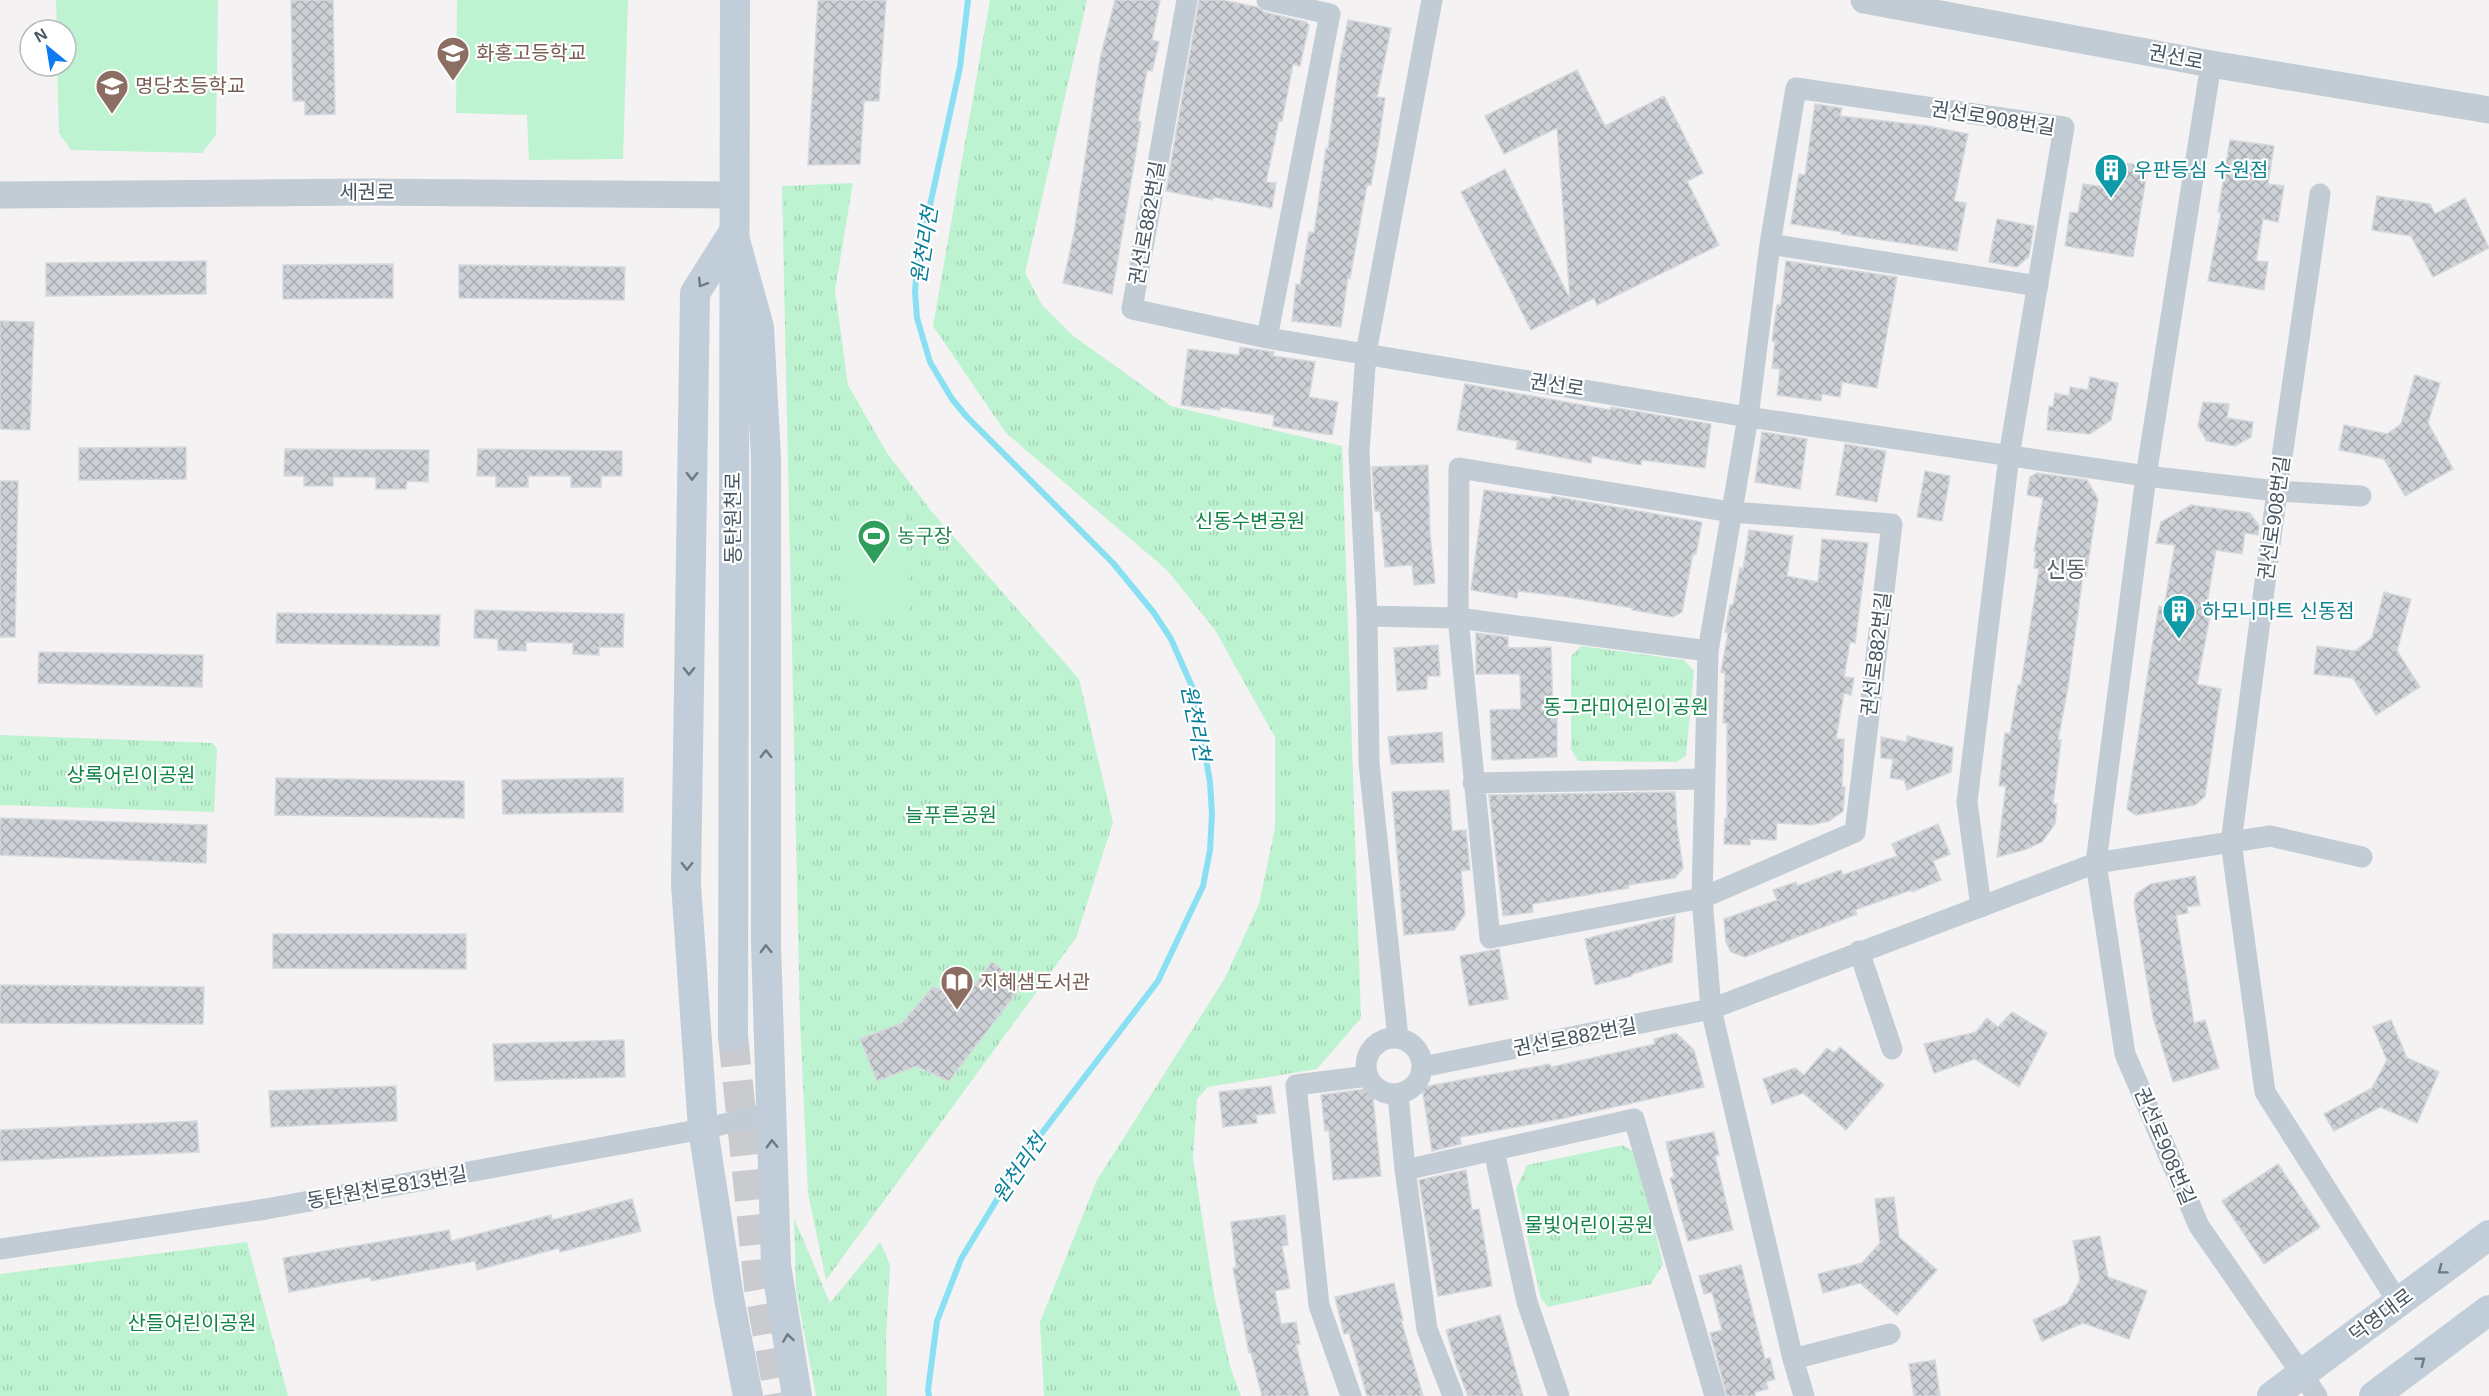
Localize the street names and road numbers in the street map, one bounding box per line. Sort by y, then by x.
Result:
street label: 권선로 [2147,41,2205,73]
street label: 권선로908번길 [1929,97,2057,139]
street label: 권선로882번길 [1125,159,1169,287]
street label: 세권로 [339,181,395,203]
street label: 권선로 [1528,370,1586,400]
street label: 권선로908번길 [2254,454,2294,582]
street label: 동탄원천로 [722,472,744,564]
street label: 권선로882번길 [1857,590,1895,718]
street label: 권선로882번길 [1511,1014,1639,1060]
street label: 권선로908번길 [2130,1084,2200,1208]
street label: 동탄원천로813번길 [305,1162,469,1212]
street label: 덕영대로 [2345,1284,2417,1346]

